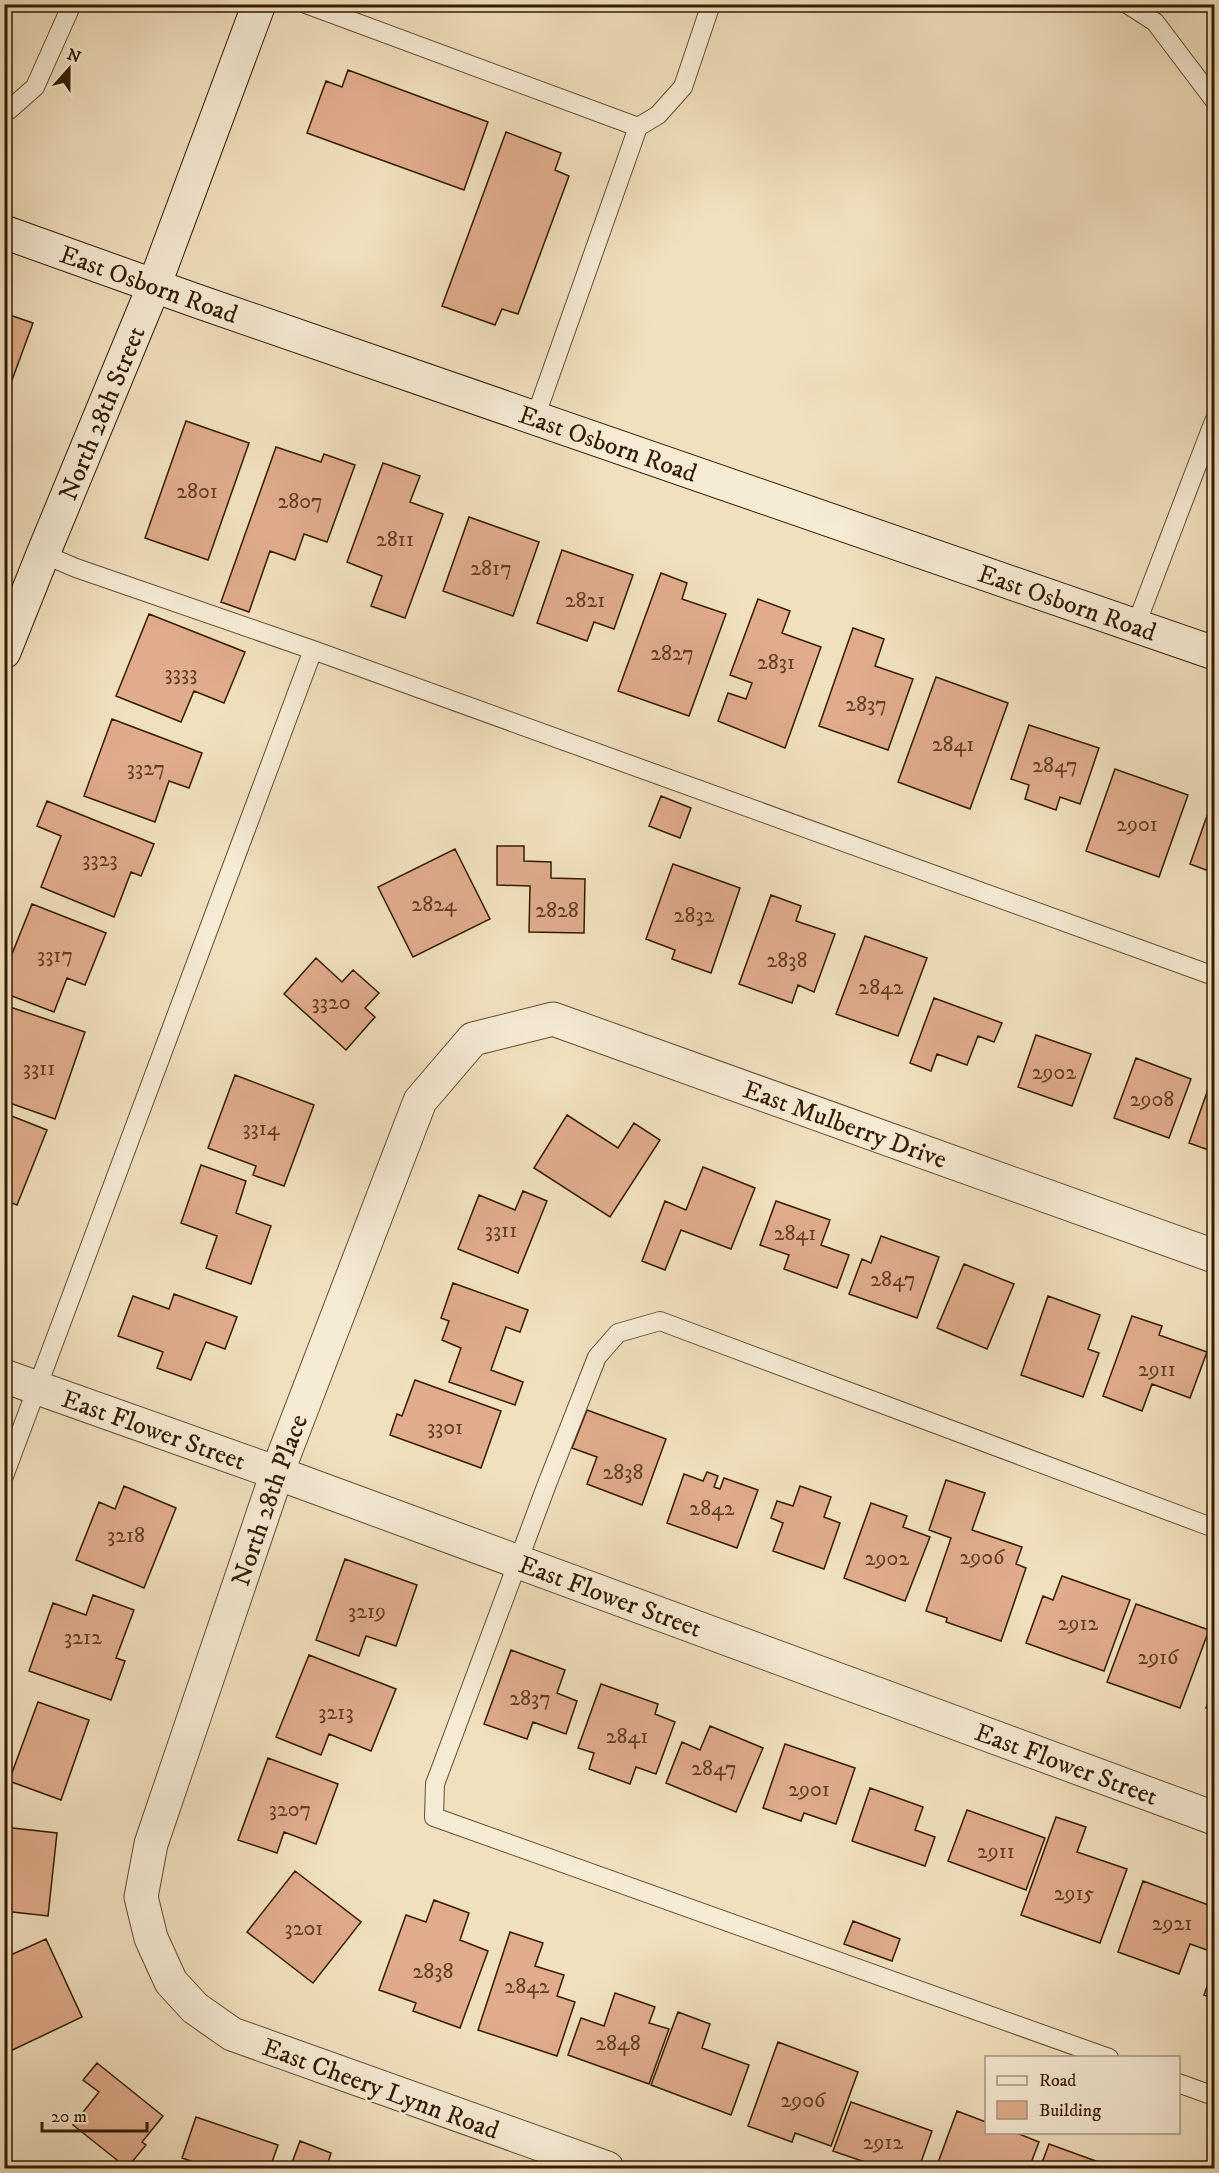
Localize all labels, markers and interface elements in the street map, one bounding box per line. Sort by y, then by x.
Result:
north arrow [39,39,99,99]
text: N [64,44,84,68]
street label: East Osborn Road [55,238,242,332]
street label: North 28th Street [52,322,153,506]
street label: East Osborn Road [514,399,701,491]
house number: 2801 [176,478,218,505]
house number: 2807 [277,488,323,515]
house number: 2811 [376,526,414,553]
house number: 2817 [470,555,512,582]
street label: East Osborn Road [973,558,1160,650]
house number: 2821 [565,587,605,614]
house number: 2827 [650,640,694,667]
house number: 2831 [757,649,795,676]
house number: 3333 [165,660,197,687]
house number: 2837 [845,691,887,718]
house number: 2841 [932,731,974,758]
house number: 2847 [1032,752,1078,779]
house number: 3327 [127,755,165,782]
house number: 2901 [1116,811,1158,838]
house number: 3323 [82,846,118,873]
house number: 2824 [411,891,458,918]
house number: 2828 [535,897,579,924]
house number: 2832 [674,902,715,929]
house number: 3317 [37,942,73,969]
house number: 2838 [766,947,808,974]
house number: 2842 [858,974,904,1001]
house number: 3320 [311,989,351,1016]
house number: 3311 [23,1055,55,1082]
house number: 2902 [1032,1059,1076,1086]
street label: East Mulberry Drive [738,1074,951,1177]
house number: 2908 [1130,1086,1174,1113]
house number: 3314 [242,1115,281,1142]
house number: 3311 [485,1217,517,1244]
house number: 2841 [774,1220,816,1247]
house number: 2847 [870,1266,916,1293]
house number: 2911 [1138,1356,1176,1383]
street label: East Flower Street [57,1383,250,1478]
street label: North 28th Place [225,1410,316,1591]
house number: 3301 [427,1414,463,1441]
house number: 2838 [602,1459,644,1486]
house number: 2842 [689,1495,735,1522]
house number: 3218 [107,1522,145,1549]
house number: 2906 [959,1544,1006,1571]
house number: 2902 [865,1545,909,1572]
street label: East Flower Street [514,1548,706,1646]
house number: 3219 [348,1598,386,1625]
house number: 2912 [1058,1610,1098,1637]
house number: 3212 [64,1624,102,1651]
house number: 2916 [1137,1644,1180,1671]
house number: 2837 [509,1685,551,1712]
house number: 3213 [318,1699,354,1726]
street label: East Flower Street [970,1716,1162,1814]
house number: 2841 [606,1723,648,1750]
house number: 2847 [691,1755,737,1782]
house number: 2901 [788,1776,830,1803]
house number: 3207 [269,1796,311,1823]
house number: 2911 [977,1838,1015,1865]
house number: 2915 [1054,1880,1094,1907]
house number: 2921 [1152,1910,1192,1937]
house number: 3201 [285,1915,323,1942]
house number: 2838 [412,1958,454,1985]
house number: 2842 [504,1973,550,2000]
house number: 2848 [595,2030,641,2057]
street label: East Cheery Lynn Road [258,2031,503,2148]
legend [985,2056,1180,2134]
text: Road [1039,2070,1076,2092]
house number: 2906 [780,2087,827,2114]
scale bar [42,2095,147,2133]
text: Building [1039,2100,1101,2122]
text: 20 m [51,2106,87,2128]
house number: 2912 [863,2129,903,2156]

